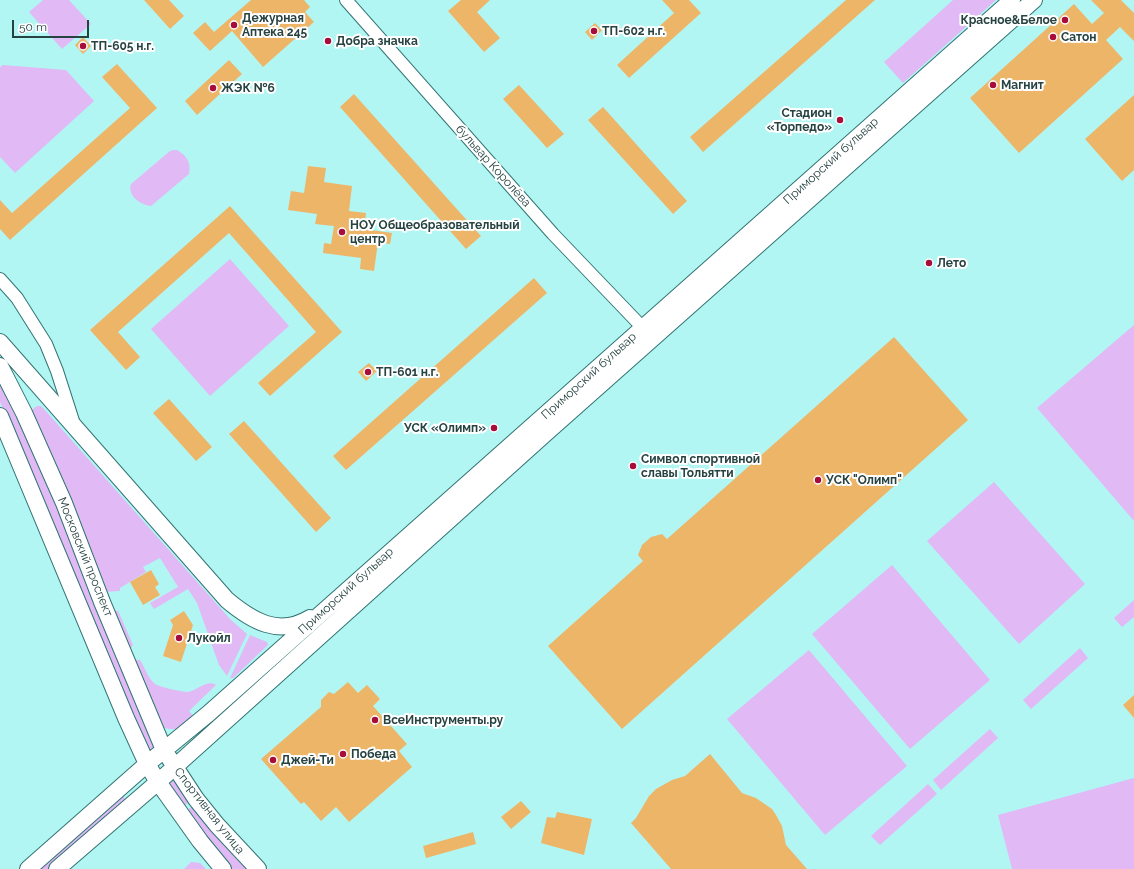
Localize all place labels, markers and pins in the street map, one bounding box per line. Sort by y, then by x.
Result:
place label: Дежурная Аптека 245 [242,11,307,39]
place label: Красное&Белое [960,13,1057,27]
marker: Красное&Белое [1060,15,1070,25]
marker: Дежурная Аптека 245 [229,20,239,30]
place label: ТП-602 н.г. [602,24,665,38]
marker: ТП-602 н.г. [589,26,599,36]
place label: Сатон [1061,30,1097,44]
marker: Сатон [1048,32,1058,42]
place label: Добра значка [336,34,418,48]
marker: Добра значка [323,36,333,46]
place label: ТП-605 н.г. [91,39,154,53]
marker: ТП-605 н.г. [78,41,88,51]
place label: Магнит [1001,78,1044,92]
marker: Магнит [988,80,998,90]
place label: ЖЭК №6 [221,81,275,95]
marker: ЖЭК №6 [208,83,218,93]
place label: Стадион «Торпедо» [767,106,832,134]
marker: Стадион «Торпедо» [835,115,845,125]
place label: НОУ Общеобразовательный центр [350,218,519,246]
marker: НОУ Общеобразовательный центр [337,227,347,237]
place label: Лето [937,256,966,270]
marker: Лето [924,258,934,268]
place label: ТП-601 н.г. [376,365,438,379]
marker: ТП-601 н.г. [363,367,373,377]
place label: УСК «Олимп» [404,421,486,435]
marker: УСК «Олимп» [489,423,499,433]
place label: Символ спортивной славы Тольятти [641,452,760,480]
marker: Символ спортивной славы Тольятти [628,461,638,471]
place label: УСК "Олимп" [826,473,902,487]
marker: УСК "Олимп" [813,475,823,485]
place label: Лукойл [187,631,231,645]
marker: Лукойл [174,633,184,643]
place label: ВсеИнструменты.ру [383,713,503,727]
marker: ВсеИнструменты.ру [370,715,380,725]
place label: Победа [351,747,396,761]
marker: Победа [338,749,348,759]
place label: Джей-Ти [281,753,334,767]
marker: Джей-Ти [268,755,278,765]

